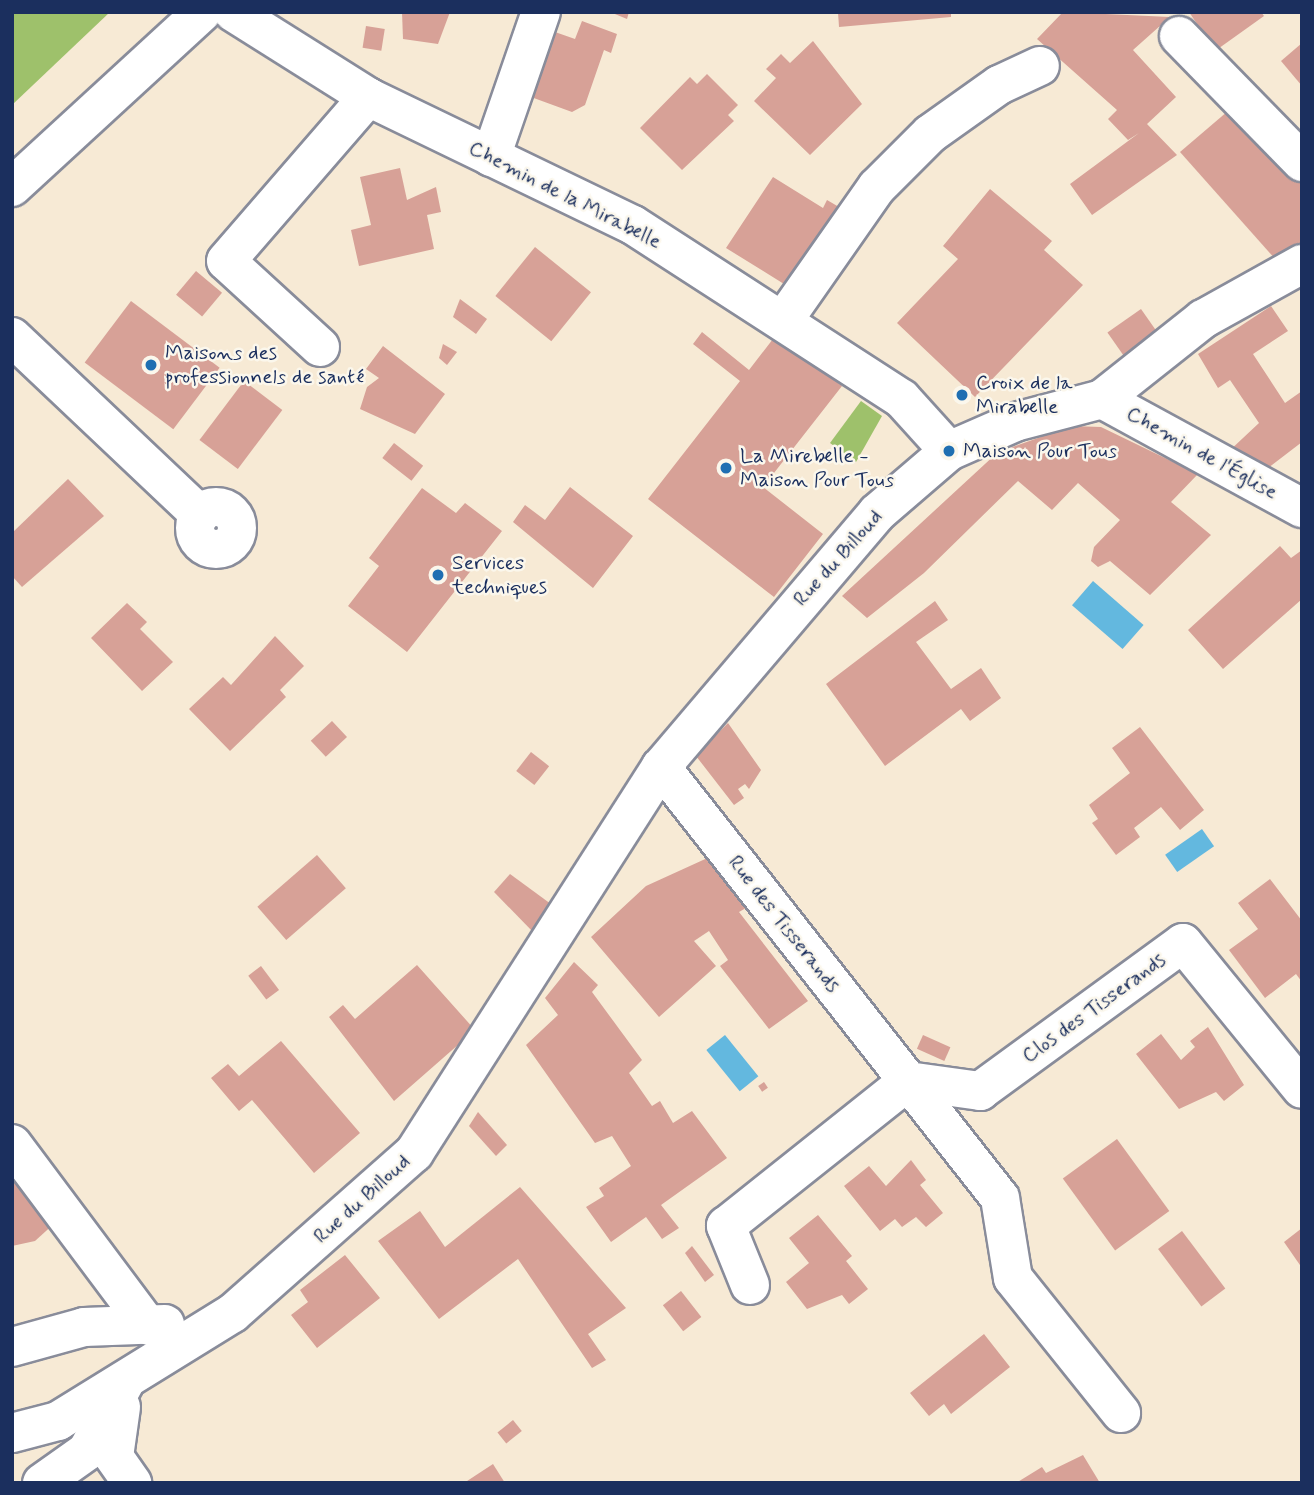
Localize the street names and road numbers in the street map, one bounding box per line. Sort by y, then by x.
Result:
street label: Chemin de la Mirabelle [466,136,664,254]
street label: Chemin de l'Église [1122,401,1282,505]
street label: Rue du Billoud [789,505,887,611]
street label: Rue des Tisserands [723,851,845,997]
street label: Clos des Tisserands [1017,947,1171,1069]
street label: Rue du Billoud [309,1150,415,1248]

